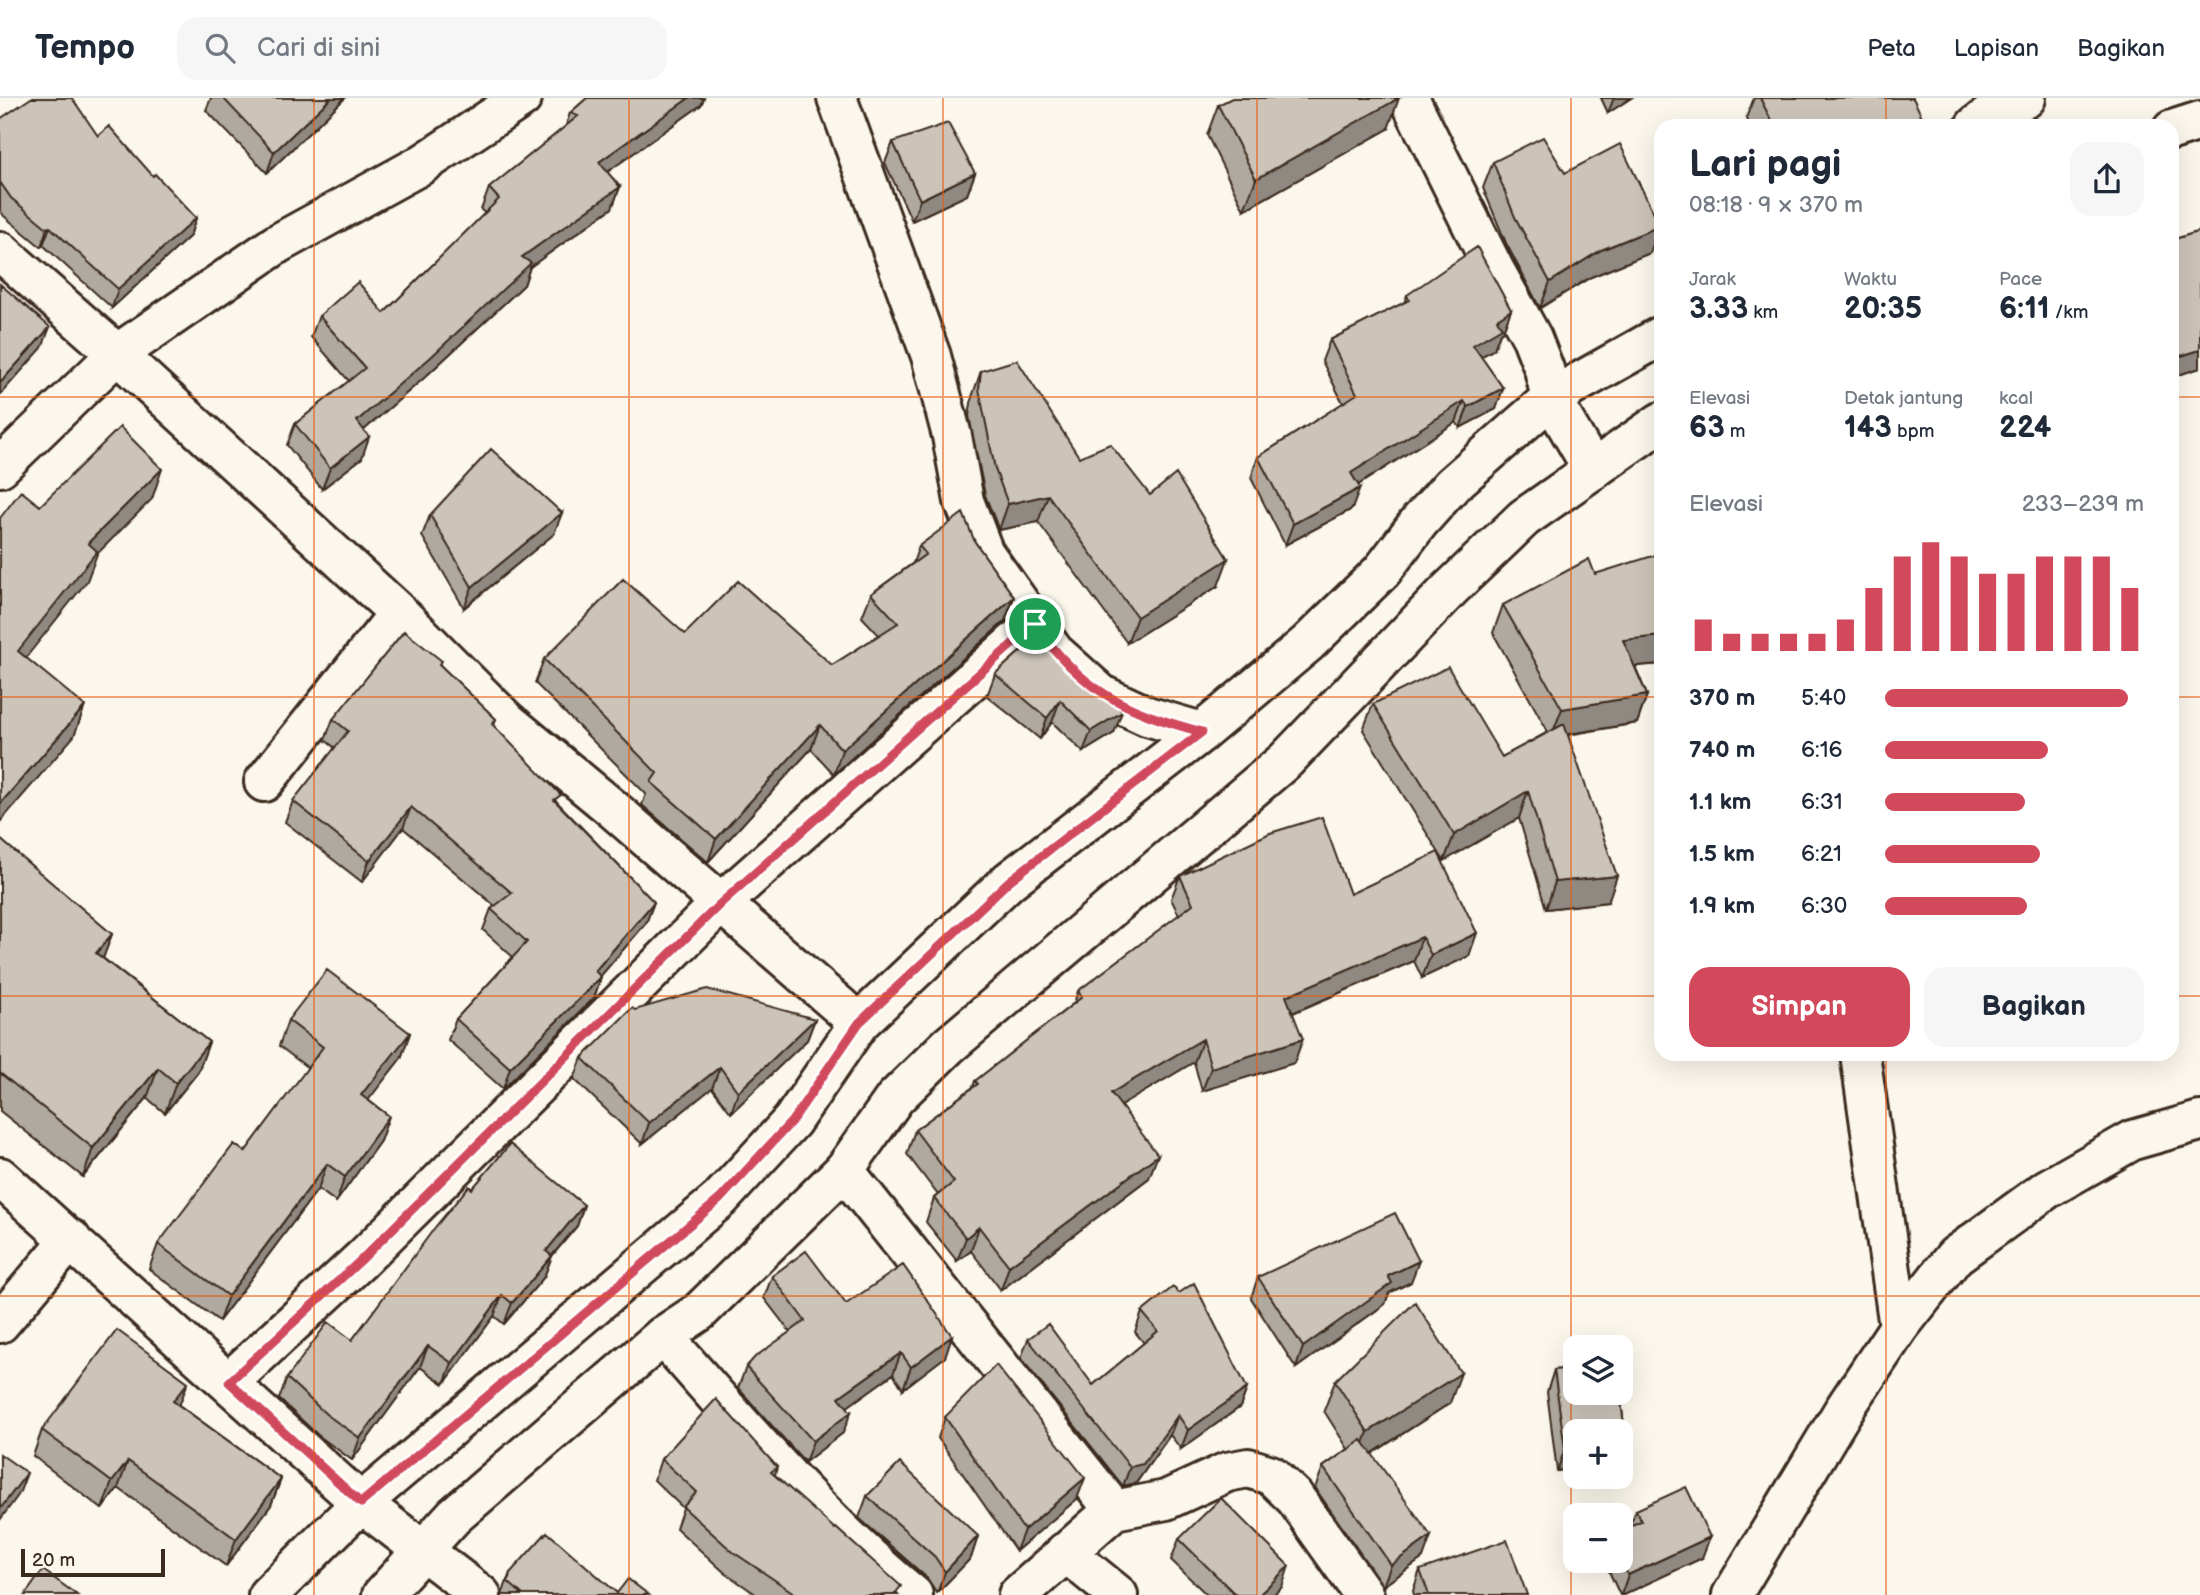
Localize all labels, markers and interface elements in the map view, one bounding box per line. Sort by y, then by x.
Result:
search box [177,17,667,80]
text: Tempo [35,28,135,68]
icon: search [201,29,239,67]
text: Cari di sini [257,33,380,64]
text: Peta [1867,34,1916,63]
text: Lapisan [1954,34,2039,63]
text: Bagikan [2077,34,2165,63]
text: Lari pagi [1689,142,1841,187]
button: share [2070,142,2144,216]
text: 08:18 · 9 × 370 m [1689,191,1863,219]
text: Jarak [1689,268,1736,291]
text: Waktu [1844,268,1897,291]
text: Pace [1999,268,2042,291]
text: 3.33 [1689,291,1748,327]
text: 20:35 [1844,291,1922,327]
text: 6:11 [1999,291,2050,327]
text: km [1748,301,1778,324]
text: /km [2050,301,2088,324]
text: Elevasi [1689,387,1750,410]
text: Detak jantung [1844,387,1963,410]
text: kcal [1999,387,2033,410]
text: 63 [1689,410,1725,446]
text: 143 [1844,410,1892,446]
text: 224 [1999,410,2051,446]
text: m [1725,420,1746,443]
text: bpm [1892,420,1934,443]
text: Elevasi [1689,490,1763,518]
text: 233–239 m [2022,490,2144,518]
pin [1005,594,1065,654]
icon: arrive [1016,605,1054,643]
text: 370 m [1689,684,1755,712]
text: 5:40 [1801,684,1846,712]
text: 740 m [1689,736,1755,764]
text: 6:16 [1801,736,1843,764]
text: 1.1 km [1689,788,1751,816]
text: 6:31 [1801,788,1843,816]
text: 1.5 km [1689,840,1755,868]
text: 6:21 [1801,840,1842,868]
text: 1.9 km [1689,892,1755,920]
text: 6:30 [1801,892,1847,920]
button: Simpan [1689,967,1910,1047]
button: Bagikan [1924,967,2144,1047]
map controls [1563,1335,1633,1573]
button: layers [1563,1335,1633,1405]
button: + [1563,1419,1633,1489]
button: − [1563,1503,1633,1573]
scale bar [21,1546,164,1578]
text: 20 m [32,1549,75,1572]

